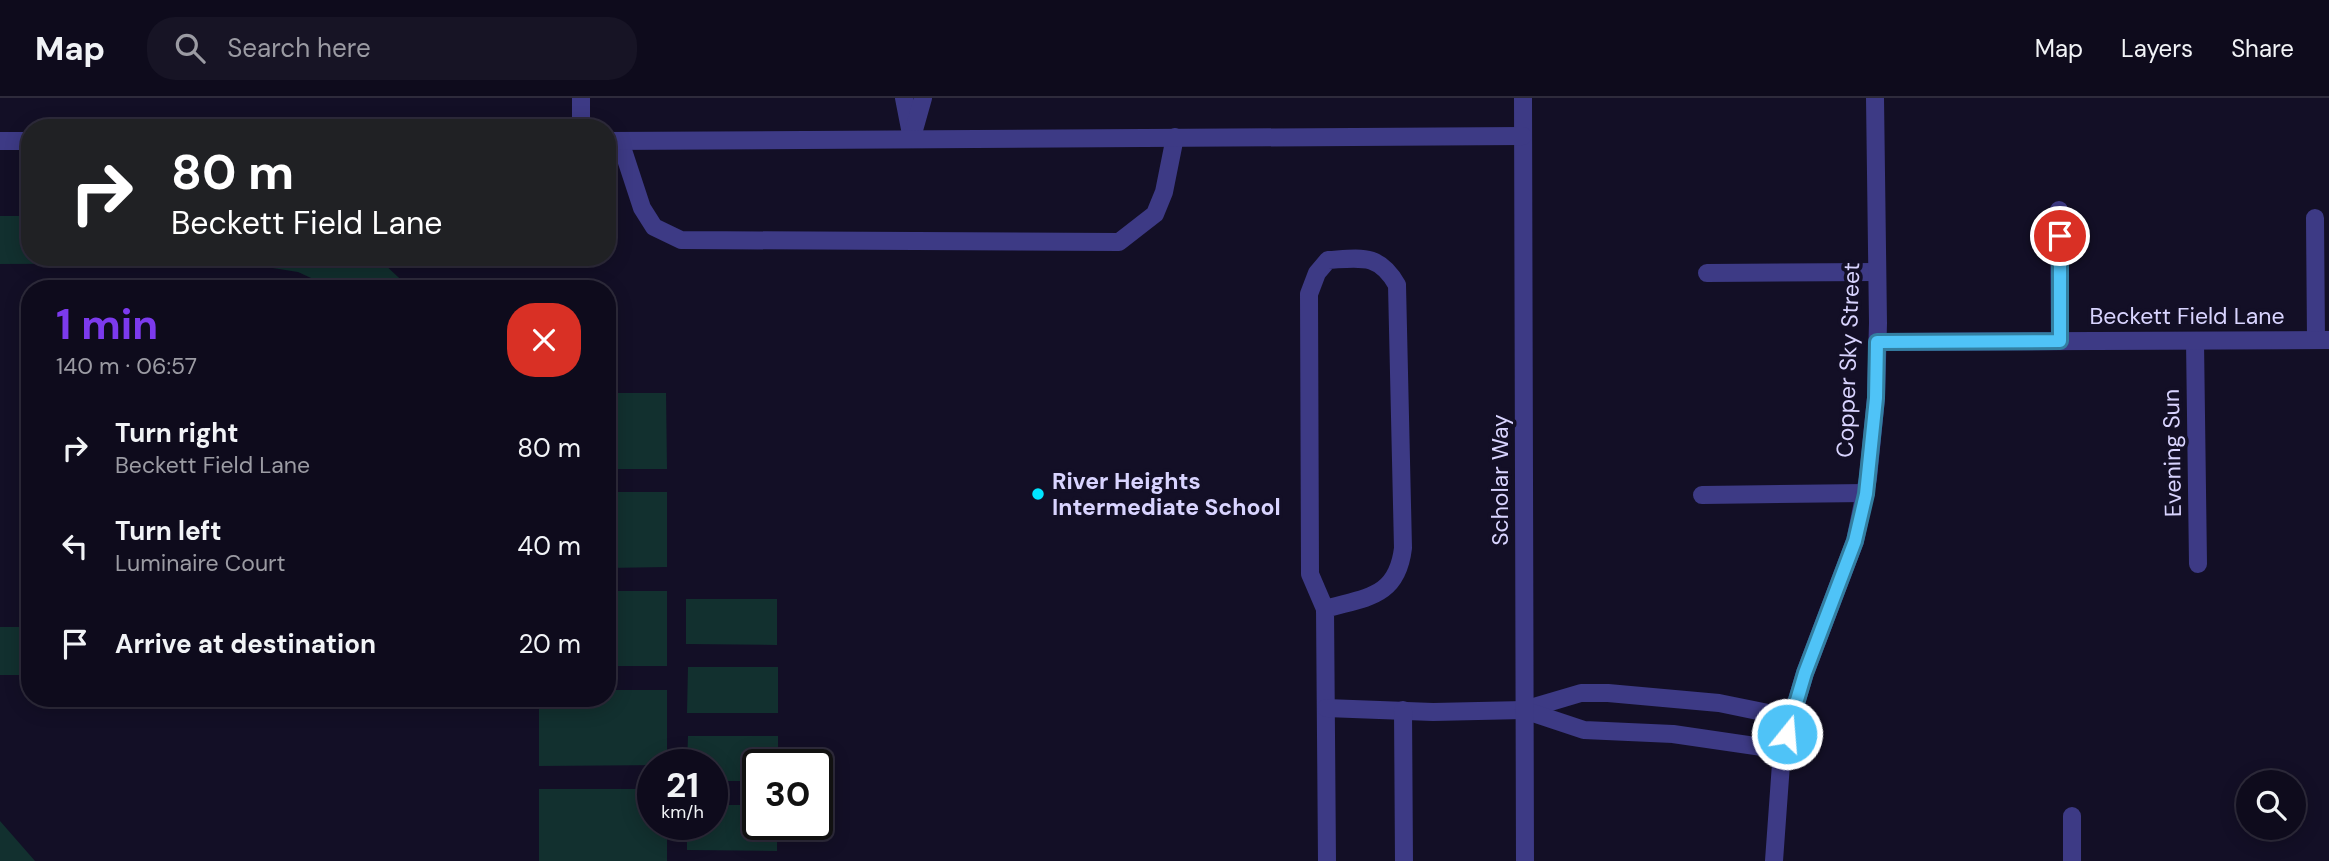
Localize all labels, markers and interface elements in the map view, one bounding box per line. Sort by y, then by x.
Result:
search box [147,17,637,80]
text: Map [35,27,105,70]
icon: search [171,29,209,67]
text: Search here [227,31,371,65]
text: Map [2035,33,2083,64]
text: Layers [2121,33,2193,64]
text: Share [2231,33,2294,64]
text: 80 m [171,140,294,204]
icon: right [56,147,147,238]
text: Beckett Field Lane [171,202,443,244]
pin [2030,206,2090,266]
icon: arrive [2041,217,2079,255]
street label: Copper Sky Street [1830,262,1866,458]
text: 1 min [56,297,158,352]
street label: Beckett Field Lane [2089,301,2285,331]
button: close [507,303,581,377]
text: 140 m · 06:57 [56,351,197,381]
street label: Evening Sun [2156,389,2188,517]
street label: Scholar Way [1485,414,1515,546]
text: Turn right [115,416,239,450]
icon: right [56,429,94,467]
text: 80 m [517,431,581,465]
text: Beckett Field Lane [115,450,310,480]
place label: River Heights Intermediate School [1052,466,1281,522]
marker: River Heights Intermediate School [1030,486,1046,502]
text: Turn left [115,514,222,548]
icon: left [56,527,94,565]
text: 40 m [517,529,581,563]
text: Luminaire Court [115,548,286,578]
icon: arrive [56,625,94,663]
text: Arrive at destination [115,627,376,661]
text: 20 m [518,627,581,661]
position arrow [1750,697,1824,771]
speed limit sign: 30 [742,749,833,840]
text: 21 [666,762,699,808]
map controls [2236,770,2306,840]
button: search [2236,770,2306,840]
text: km/h [661,800,704,824]

